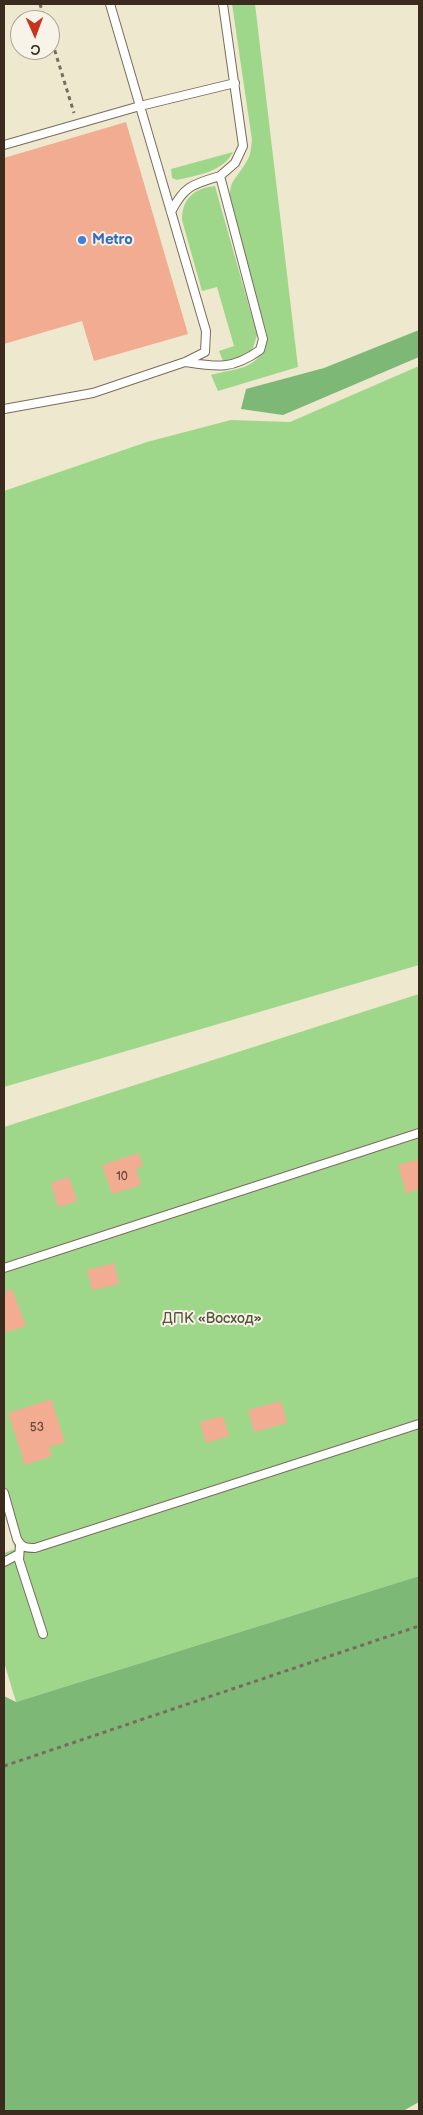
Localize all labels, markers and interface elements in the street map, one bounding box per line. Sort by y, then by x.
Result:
north arrow [10,10,60,60]
text: С [30,41,41,58]
place label: Metro [92,231,133,249]
marker: Metro [76,234,88,246]
house number: 10 [116,1170,128,1184]
park label: ДПК «Восход» [162,1310,262,1328]
house number: 53 [30,1421,44,1435]

